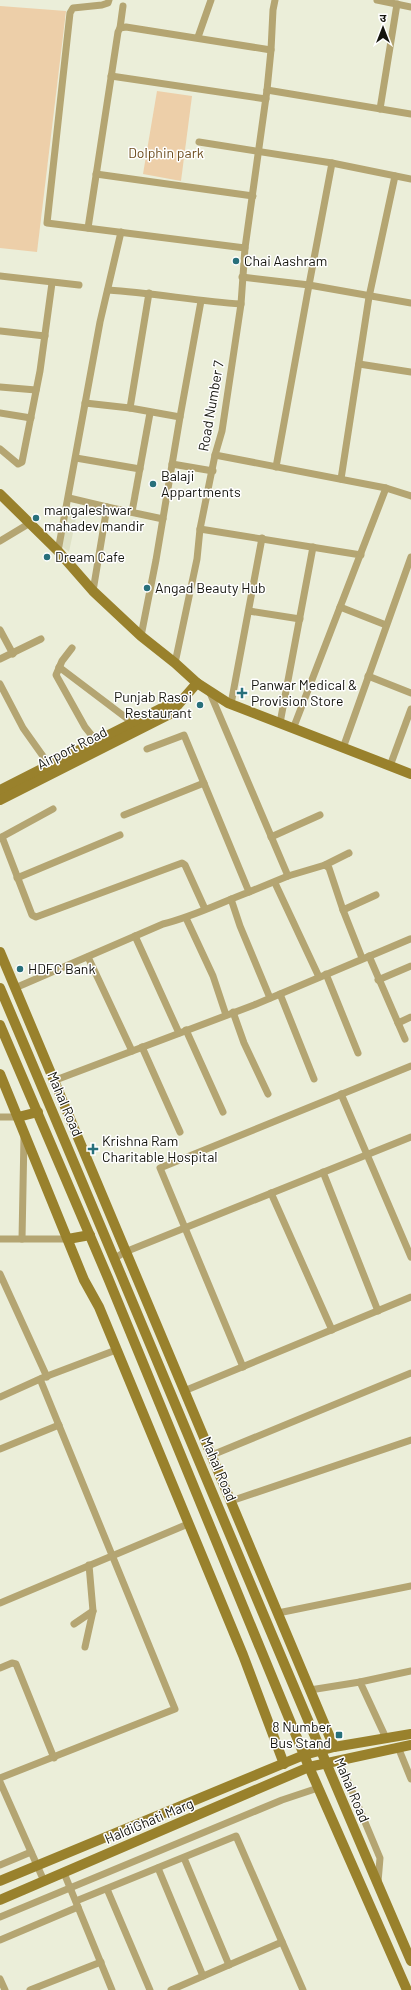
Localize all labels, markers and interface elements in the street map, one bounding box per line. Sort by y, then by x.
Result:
north arrow [363,8,403,48]
text: उ [380,11,387,24]
park label: Dolphin park [128,144,204,161]
place label: Chai Aashram [244,252,327,269]
marker: Chai Aashram [231,256,241,266]
street label: Road Number 7 [194,359,227,453]
place label: Balaji Appartments [161,467,241,500]
marker: Balaji Appartments [148,479,158,489]
place label: mangaleshwar mahadev mandir [44,501,144,534]
marker: mangaleshwar mahadev mandir [31,513,41,523]
place label: Dream Cafe [55,548,125,565]
marker: Dream Cafe [42,552,52,562]
place label: Angad Beauty Hub [155,579,266,596]
marker: Angad Beauty Hub [142,583,152,593]
place label: Panwar Medical & Provision Store [251,676,357,709]
marker: Panwar Medical & Provision Store [236,687,248,699]
place label: Punjab Rasoi Restaurant [114,688,192,721]
marker: Punjab Rasoi Restaurant [195,700,205,710]
street label: Airport Road [34,723,110,773]
place label: HDFC Bank [28,960,95,977]
marker: HDFC Bank [15,964,25,974]
street label: Mahal Road [44,1069,87,1139]
place label: Krishna Ram Charitable Hospital [102,1132,218,1165]
marker: Krishna Ram Charitable Hospital [87,1143,99,1155]
street label: Mahal Road [198,1434,241,1504]
place label: 8 Number Bus Stand [270,1718,331,1751]
marker: 8 Number Bus Stand [334,1730,344,1740]
street label: Mahal Road [331,1755,374,1825]
street label: HaldiGhati Marg [102,1794,196,1847]

